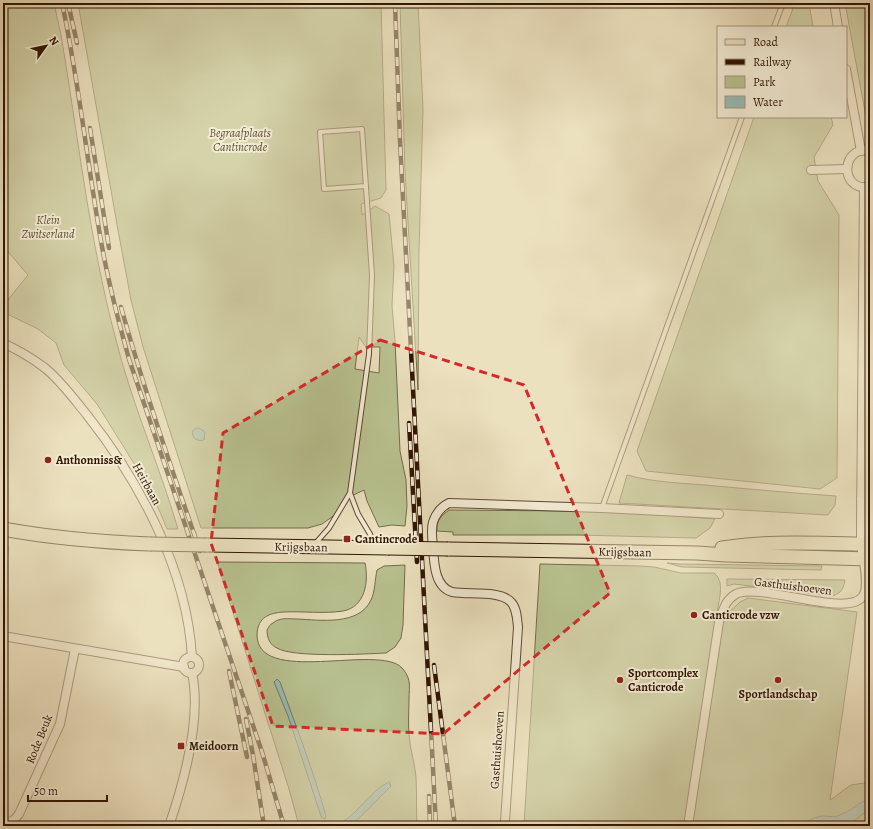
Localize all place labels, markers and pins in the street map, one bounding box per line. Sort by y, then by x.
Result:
place label: Anthonniss& [55,452,122,468]
marker: Anthonniss& [43,455,53,465]
place label: Cantincrode [355,531,418,547]
marker: Cantincrode [342,534,352,544]
place label: Canticrode vzw [702,607,780,623]
marker: Canticrode vzw [689,610,699,620]
place label: Sportcomplex Canticrode [628,665,698,695]
marker: Sportcomplex Canticrode [615,675,625,685]
marker: Sportlandschap [773,675,783,685]
place label: Sportlandschap [739,686,818,702]
place label: Meidoorn [189,738,239,754]
marker: Meidoorn [176,741,186,751]

